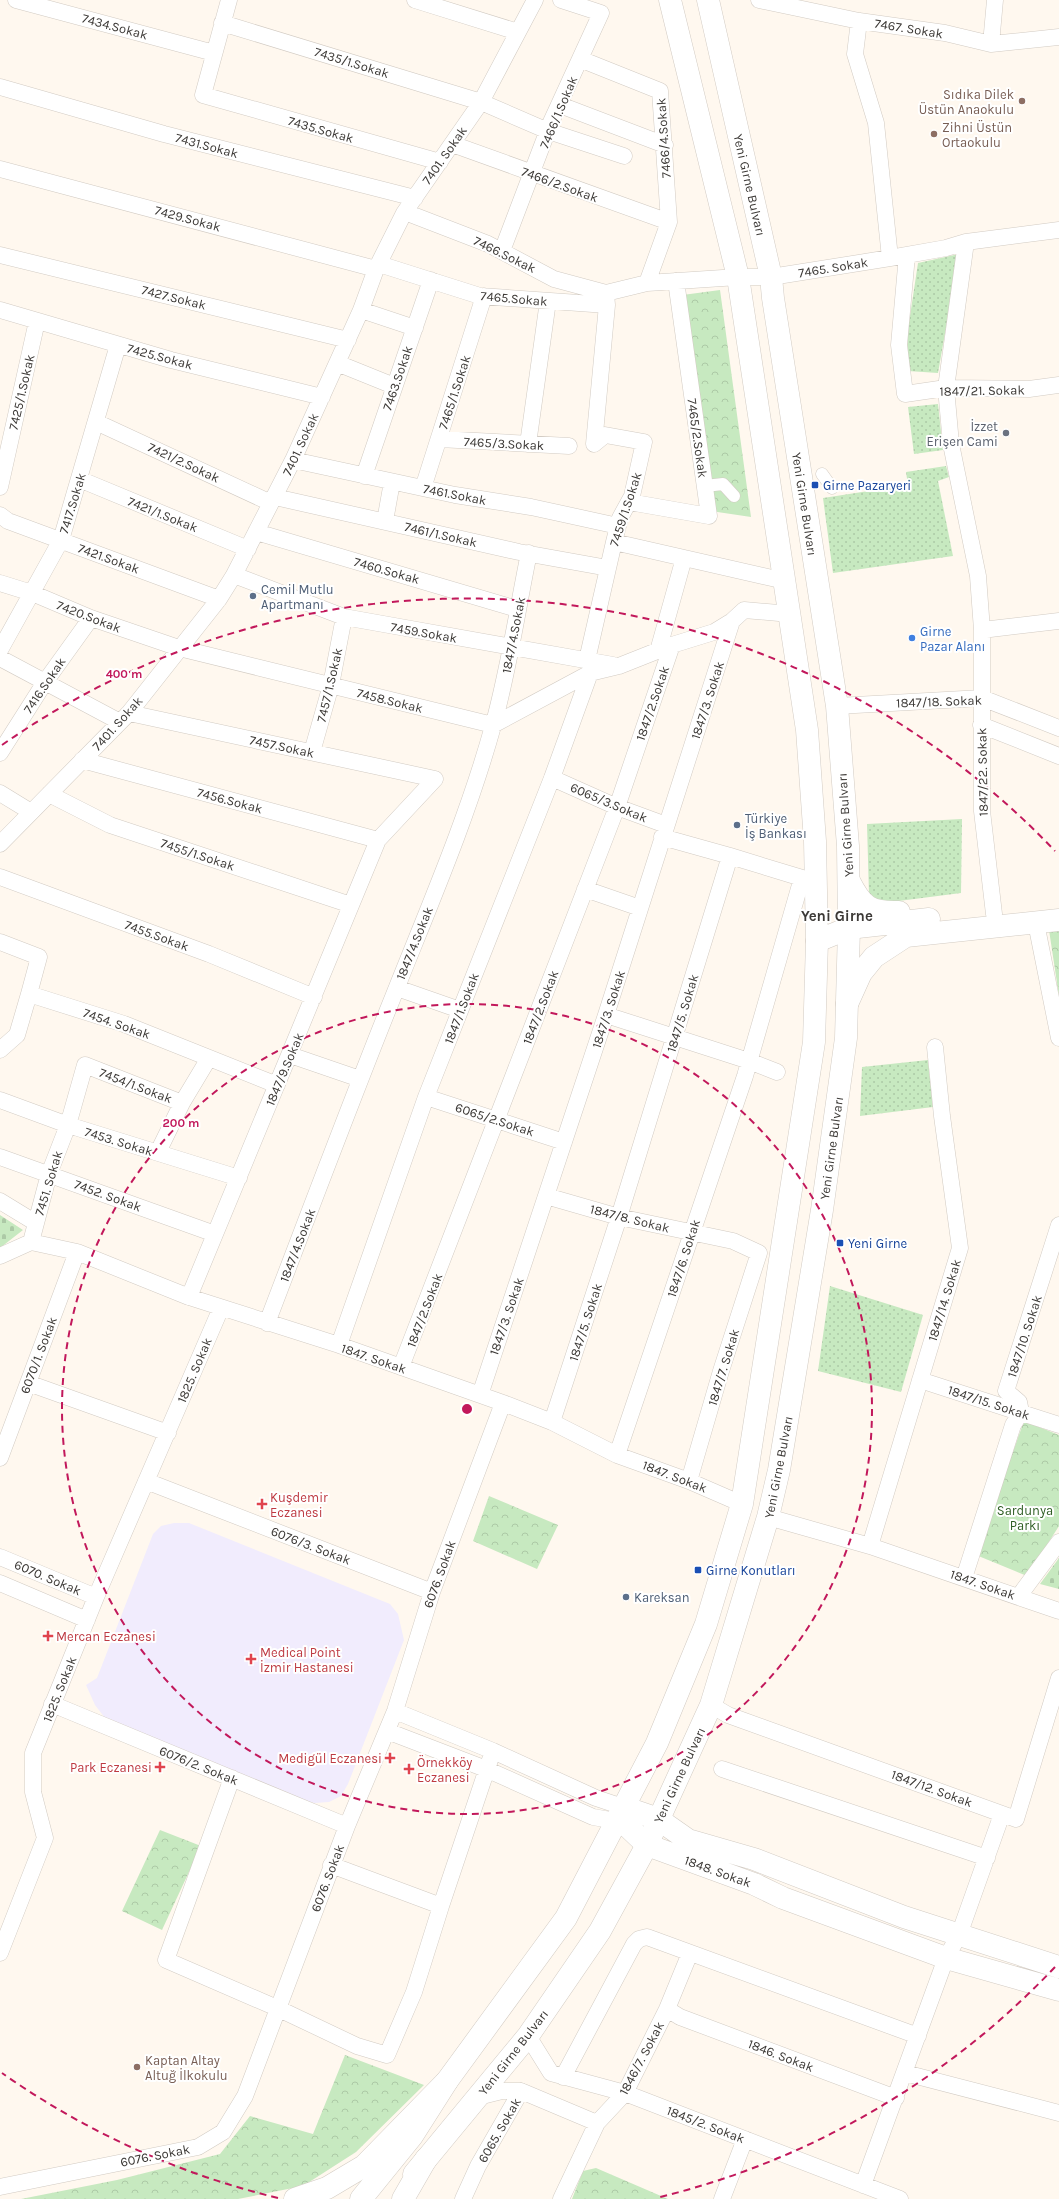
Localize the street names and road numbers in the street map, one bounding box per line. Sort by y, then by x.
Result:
street label: 7434.Sokak [80,11,149,42]
street label: 7467. Sokak [874,16,944,41]
street label: 7435/1.Sokak [313,44,391,81]
street label: 7466/1.Sokak [536,74,580,151]
street label: 7466/4.Sokak [653,97,674,178]
street label: 7435.Sokak [286,113,355,146]
street label: 7401. Sokak [419,123,470,187]
street label: 7431.Sokak [174,130,240,161]
street label: Yeni Girne Bulvarı [730,133,769,238]
street label: 7466/2.Sokak [519,164,600,205]
street label: 7429.Sokak [153,202,222,234]
street label: 7466.Sokak [471,233,538,276]
street label: 7465. Sokak [797,255,869,280]
street label: 7427.Sokak [140,282,208,313]
street label: 7465.Sokak [480,288,548,309]
street label: 7425.Sokak [125,341,194,372]
street label: 7463.Sokak [379,344,416,413]
street label: 7425/1.Sokak [5,353,37,431]
street label: 7465/1.Sokak [435,353,474,431]
street label: 1847/21. Sokak [939,382,1025,399]
street label: 7465/2.Sokak [684,397,711,479]
street label: 7401. Sokak [279,410,322,478]
street label: 7465/3.Sokak [463,434,545,453]
street label: 7421/2.Sokak [146,439,222,486]
street label: Yeni Girne Bulvarı [789,451,820,557]
street label: 7459/1.Sokak [606,470,645,548]
street label: 7417.Sokak [56,471,89,535]
street label: 7461.Sokak [422,481,488,508]
street label: 7421/1.Sokak [126,494,200,535]
street label: 7461/1.Sokak [403,519,479,550]
street label: 7421.Sokak [76,540,142,577]
street label: 7460.Sokak [352,554,421,587]
street label: 1847/4.Sokak [499,596,528,675]
street label: 7420.Sokak [55,597,123,636]
street label: 7459.Sokak [389,619,458,646]
street label: 7457/1.Sokak [314,646,345,724]
street label: 7416.Sokak [20,654,69,716]
street label: 1847/3. Sokak [688,659,727,741]
street label: 1847/2.Sokak [633,664,672,742]
street label: 7458.Sokak [355,685,425,716]
street label: 7401. Sokak [89,693,146,753]
street label: 1847/18. Sokak [896,693,982,710]
street label: 1847/22. Sokak [974,728,991,816]
street label: 7457.Sokak [248,732,316,761]
street label: Yeni Girne Bulvarı [834,772,857,877]
street label: 6065/3.Sokak [568,779,650,825]
street label: 7456.Sokak [195,785,264,816]
street label: 7455/1.Sokak [159,835,237,874]
street label: 1847/4.Sokak [393,904,436,982]
street label: 7455.Sokak [123,917,191,954]
street label: 1847/2.Sokak [520,968,561,1046]
street label: 1847/3. Sokak [589,968,628,1050]
street label: 1847/1.Sokak [441,971,482,1046]
street label: 1847/5. Sokak [663,972,701,1054]
street label: 7454. Sokak [81,1005,152,1042]
street label: 1847/9.Sokak [262,1030,307,1108]
street label: 7454/1.Sokak [97,1065,174,1106]
street label: Yeni Girne Bulvarı [817,1095,846,1201]
street label: 6065/2.Sokak [453,1100,536,1139]
street label: 7453. Sokak [83,1124,155,1159]
street label: 7451. Sokak [31,1149,65,1217]
street label: 7452. Sokak [72,1176,143,1215]
street label: 1847/8. Sokak [589,1201,671,1236]
street label: 1847/4.Sokak [277,1206,318,1284]
street label: 1847/6. Sokak [664,1217,703,1299]
street label: 1847/14. Sokak [925,1257,964,1343]
street label: 1847/2.Sokak [404,1271,445,1349]
street label: 1847/3. Sokak [486,1275,527,1357]
street label: 1847/5. Sokak [566,1281,605,1363]
street label: 1847/10. Sokak [1004,1293,1045,1379]
street label: 6070/1. Sokak [17,1315,60,1396]
street label: 1847/7. Sokak [705,1327,742,1407]
street label: 1825. Sokak [174,1335,215,1405]
street label: 1847. Sokak [339,1340,408,1377]
street label: 1847/15. Sokak [946,1382,1032,1423]
street label: Yeni Girne Bulvarı [761,1415,796,1520]
street label: 1847. Sokak [640,1457,709,1496]
street label: 6076/3. Sokak [269,1523,353,1568]
street label: 6076. Sokak [420,1538,459,1610]
street label: 6070. Sokak [12,1557,83,1598]
street label: 1847. Sokak [948,1566,1017,1603]
street label: 1825. Sokak [40,1654,79,1724]
street label: Yeni Girne Bulvarı [651,1725,708,1826]
street label: 6076/2. Sokak [157,1743,241,1788]
street label: 1847/12. Sokak [889,1767,974,1810]
street label: 6076. Sokak [308,1842,347,1914]
street label: 1848. Sokak [683,1852,753,1890]
street label: Yeni Girne Bulvarı [475,2007,551,2098]
street label: 1846/7. Sokak [616,2019,667,2097]
street label: 1846. Sokak [746,2036,816,2075]
street label: 6065. Sokak [475,2095,524,2165]
street label: 1845/2. Sokak [665,2103,747,2146]
street label: 6076. Sokak [119,2141,191,2170]

